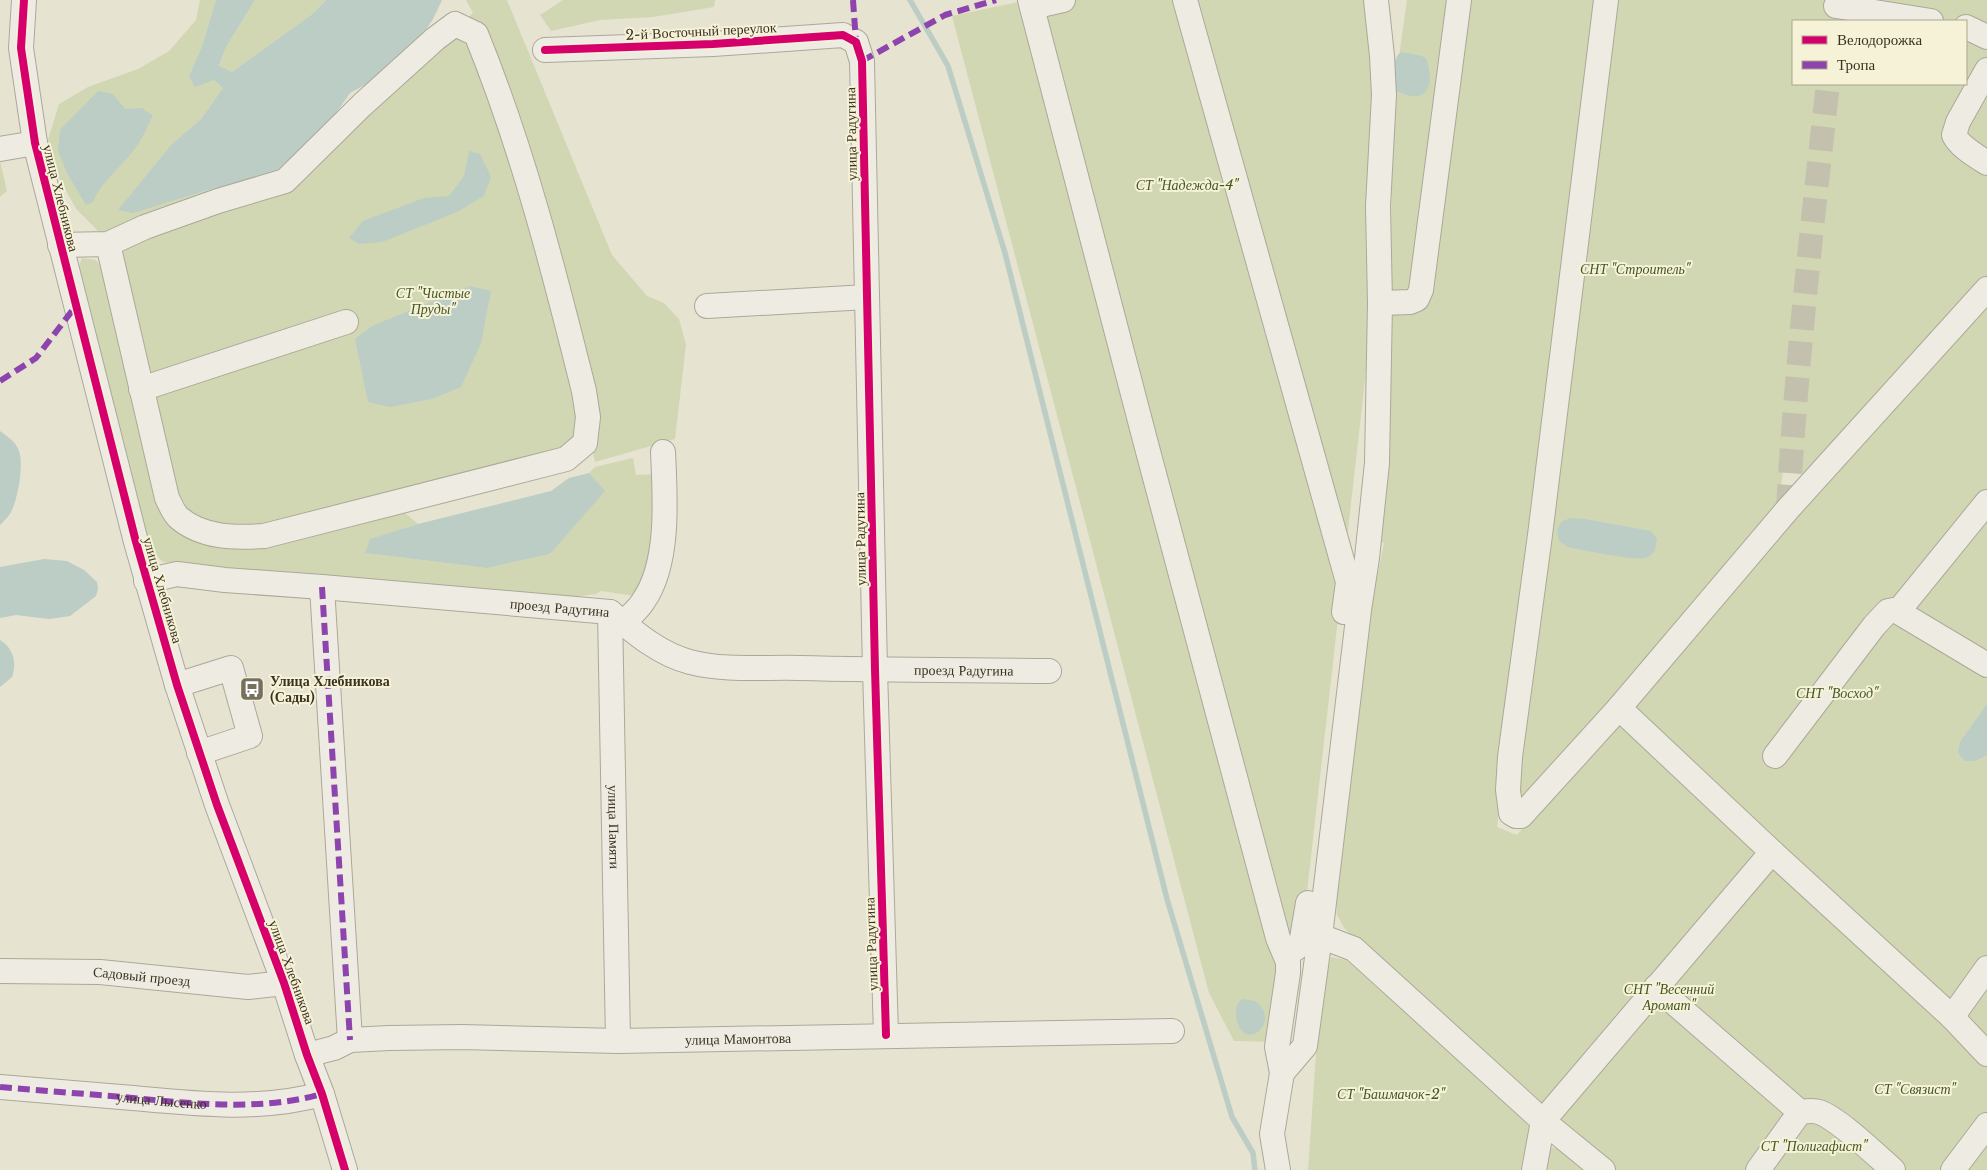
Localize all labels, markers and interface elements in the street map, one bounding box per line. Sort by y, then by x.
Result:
street label: 2-й Восточный переулок [625,18,777,44]
legend [1792,20,1967,85]
text: Велодорожка [1837,30,1922,49]
text: Тропа [1837,55,1876,74]
street label: улица Радугина [841,86,861,181]
street label: улица Хлебникова [39,143,83,254]
park label: СТ "Надежда-4" [1136,176,1239,194]
park label: СНТ "Строитель" [1580,260,1691,278]
park label: СТ "Чистые Пруды" [396,284,470,318]
street label: улица Радугина [850,491,870,586]
street label: улица Хлебникова [139,535,187,646]
street label: проезд Радугина [509,594,611,621]
street label: проезд Радугина [914,661,1014,680]
place label: Улица Хлебникова (Сады) [270,672,390,706]
bus stop icon: Улица Хлебникова (Сады) [239,676,265,702]
park label: СНТ "Восход" [1796,684,1879,702]
street label: улица Памяти [604,785,624,870]
street label: улица Радугина [860,896,882,991]
street label: улица Хлебникова [265,917,319,1027]
street label: Садовый проезд [93,963,191,990]
park label: СНТ "Весенний Аромат" [1624,980,1714,1014]
street label: улица Мамонтова [685,1029,792,1049]
park label: СТ "Связист" [1874,1080,1957,1098]
park label: СТ "Башмачок-2" [1337,1085,1446,1103]
street label: улица Лысенко [116,1088,207,1113]
park label: СТ "Полигафист" [1761,1137,1868,1155]

